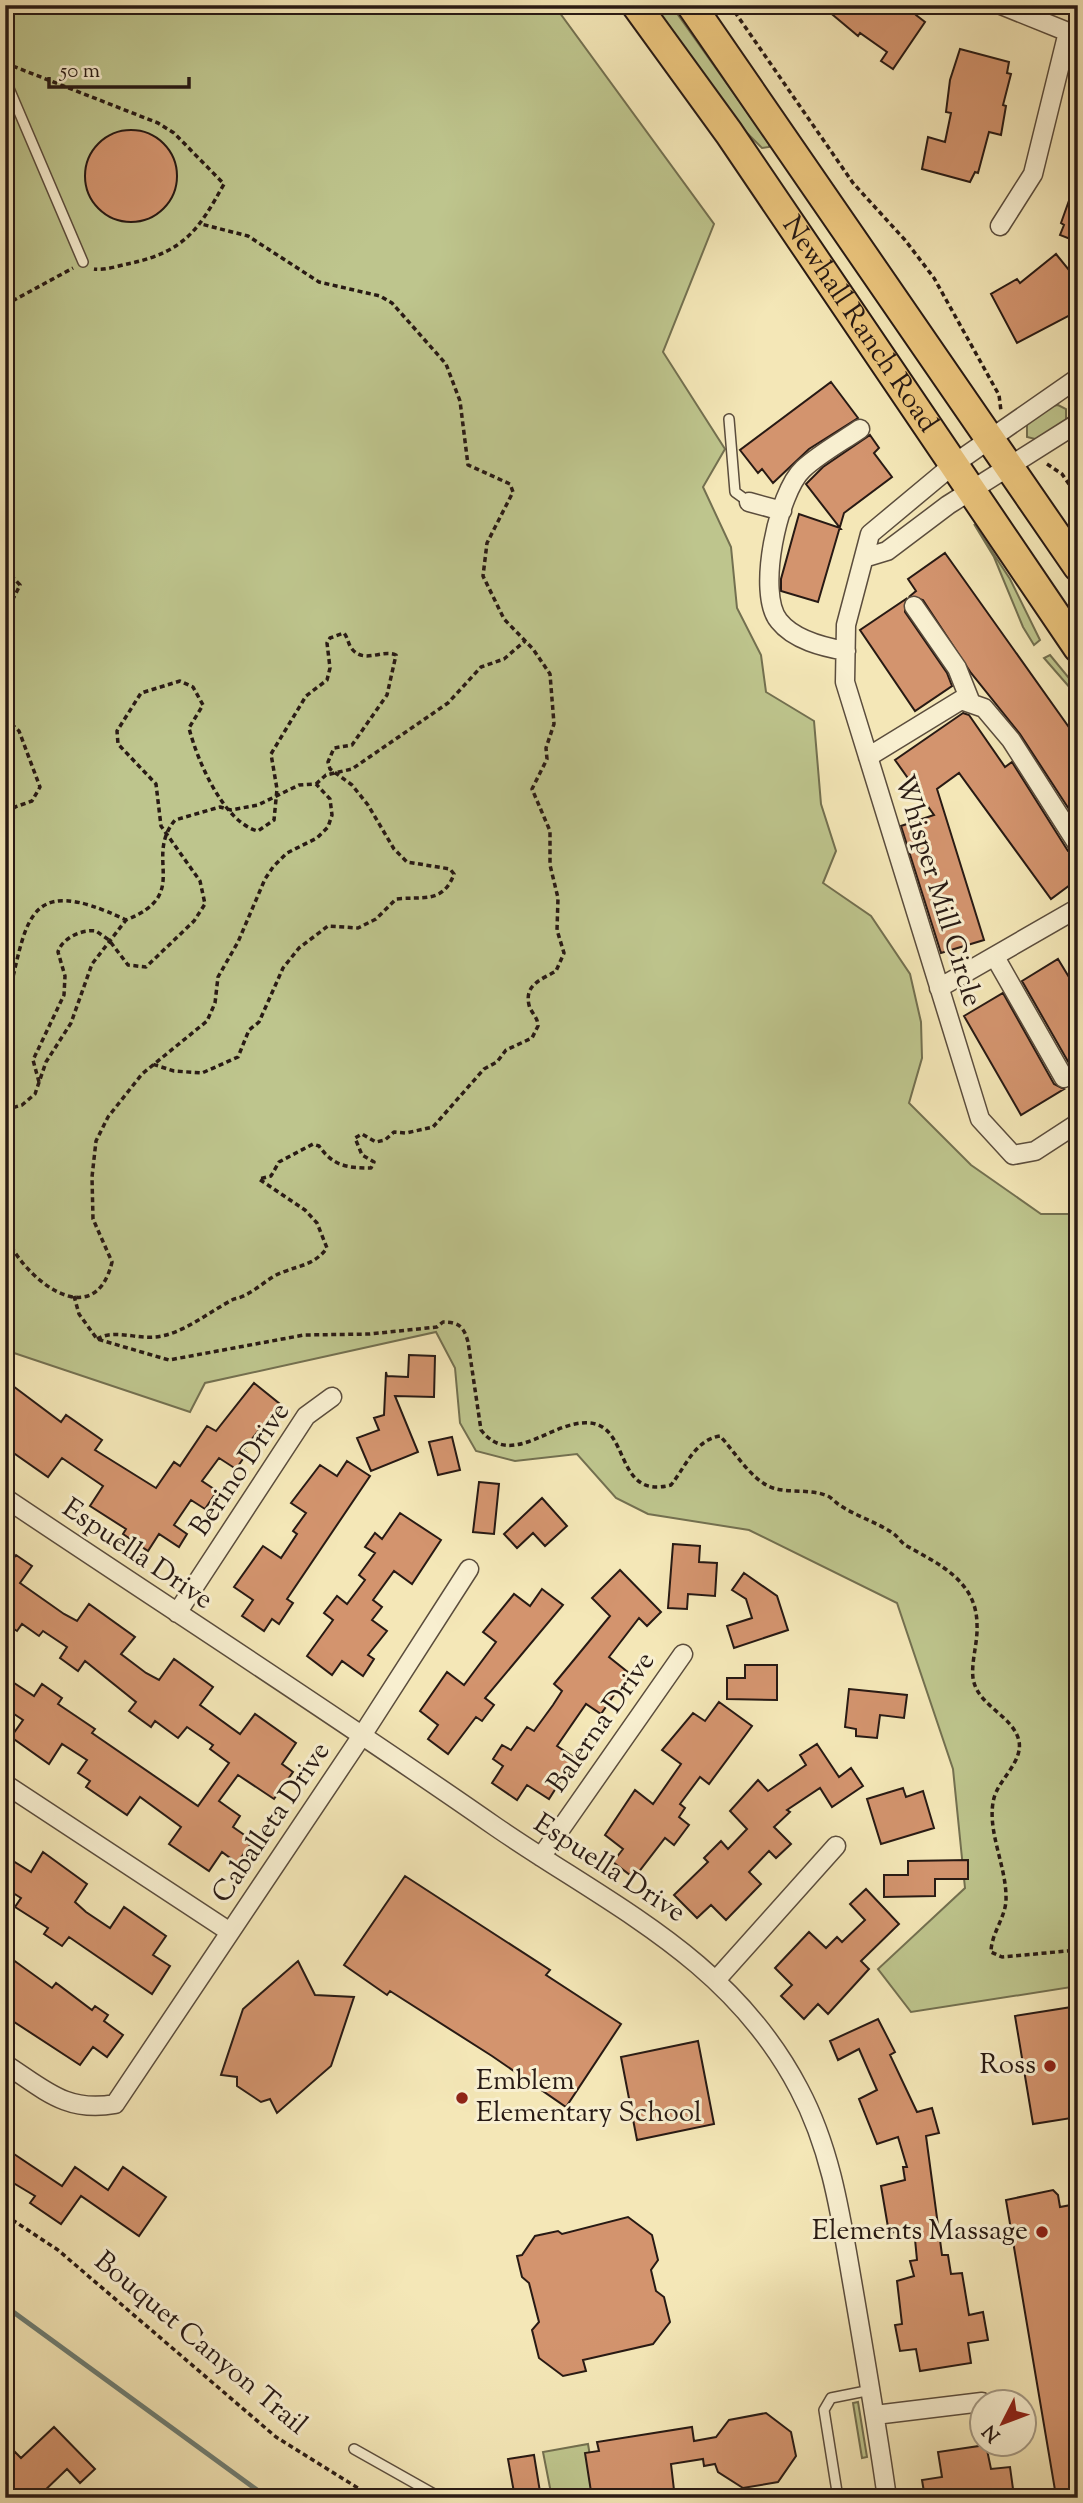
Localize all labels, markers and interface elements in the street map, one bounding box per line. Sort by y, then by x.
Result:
scale bar [49,46,189,90]
text: 50 m [59,57,100,87]
street label: Newhall Ranch Road [771,209,947,441]
street label: Whisper Mill Circle [883,770,991,1012]
street label: Berino Drive [181,1395,301,1545]
street label: Espuella Drive [54,1490,220,1620]
street label: Balerna Drive [538,1644,666,1802]
street label: Caballeta Drive [203,1734,341,1912]
street label: Espuella Drive [525,1805,693,1933]
place label: Ross [979,2046,1036,2086]
marker: Ross [1042,2058,1058,2074]
place label: Emblem Elementary School [476,2062,702,2134]
marker: Emblem Elementary School [454,2090,470,2106]
place label: Elements Massage [812,2212,1028,2252]
marker: Elements Massage [1034,2224,1050,2240]
street label: Bouquet Canyon Trail [85,2243,315,2445]
north arrow [968,2388,1038,2458]
text: N [977,2418,1007,2447]

